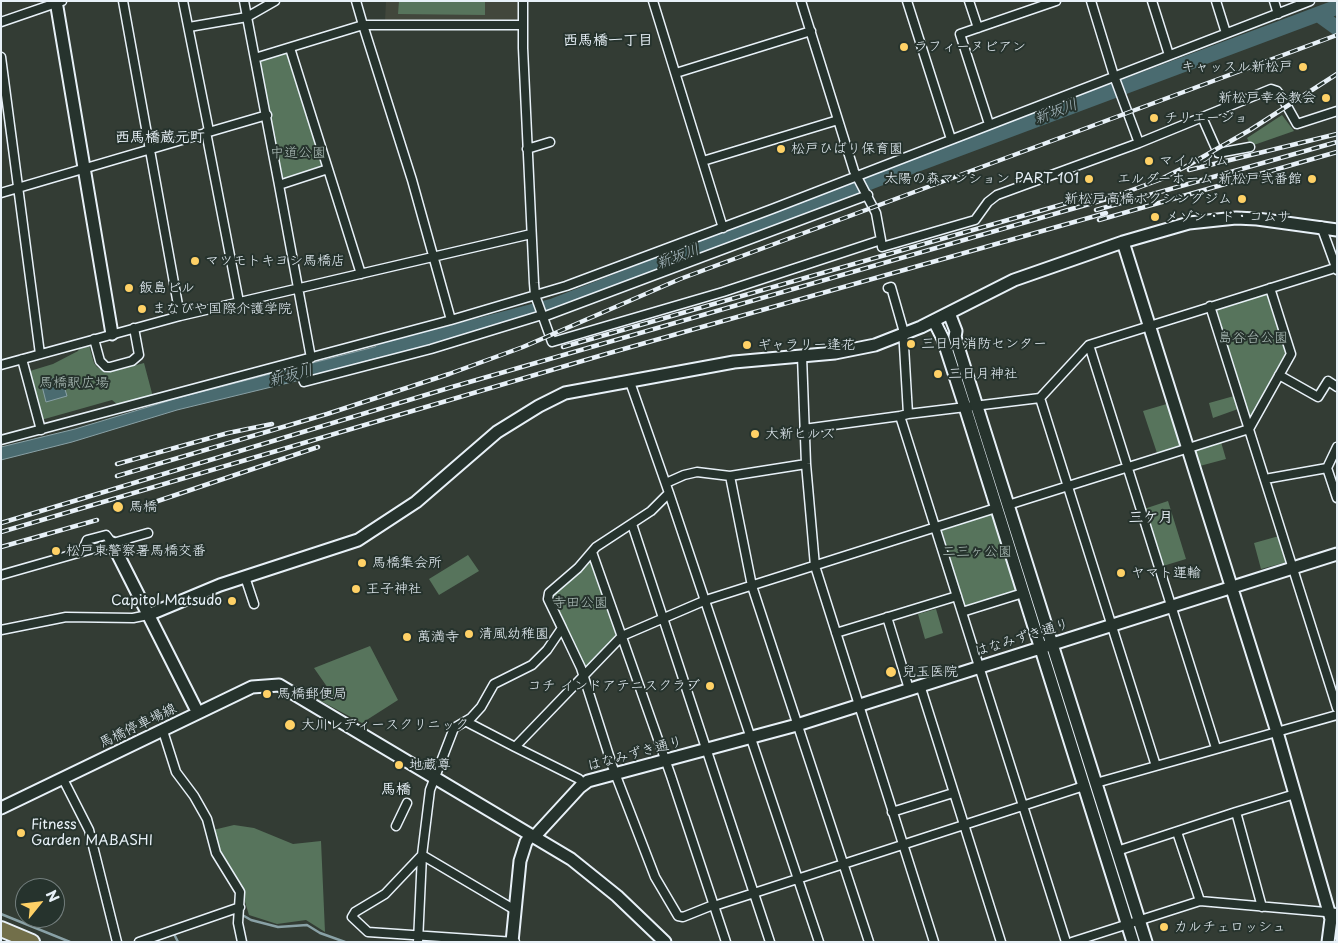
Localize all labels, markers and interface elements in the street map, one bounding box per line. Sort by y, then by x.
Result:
district label: 西馬橋一丁目 [563,32,653,50]
place label: ラフィーヌビアン [914,39,1026,55]
marker: ラフィーヌビアン [898,41,910,53]
place label: キャッスル新松戸 [1181,59,1293,75]
marker: キャッスル新松戸 [1297,61,1309,73]
place label: 新松戸幸谷教会 [1218,90,1316,106]
marker: 新松戸幸谷教会 [1320,92,1332,104]
water label: 新坂川 [1032,96,1080,128]
place label: チリエージョ [1164,110,1248,126]
marker: チリエージョ [1148,112,1160,124]
district label: 西馬橋蔵元町 [115,129,205,147]
place label: 松戸ひばり保育園 [791,141,903,157]
marker: 松戸ひばり保育園 [775,143,787,155]
park label: 中道公園 [270,145,326,161]
place label: マイハイム [1159,153,1229,169]
marker: マイハイム [1143,155,1155,167]
place label: 太陽の森マンション PART 101 [884,171,1079,187]
place label: エルダーホーム 新松戸弐番館 [1117,171,1302,187]
marker: 太陽の森マンション PART 101 [1083,173,1095,185]
marker: エルダーホーム 新松戸弐番館 [1306,173,1318,185]
place label: 新松戸高橋ボクシングジム [1064,191,1232,207]
marker: 新松戸高橋ボクシングジム [1236,193,1248,205]
place label: メゾン・ド・コムサ [1165,209,1291,225]
marker: メゾン・ド・コムサ [1149,211,1161,223]
water label: 新坂川 [654,241,702,273]
place label: マツモトキヨシ馬橋店 [205,253,345,269]
marker: マツモトキヨシ馬橋店 [189,255,201,267]
place label: 飯島ビル [139,280,195,296]
marker: 飯島ビル [123,282,135,294]
place label: まなびや国際介護学院 [152,301,292,317]
marker: まなびや国際介護学院 [136,303,148,315]
park label: 島谷台公園 [1218,330,1288,346]
place label: 三日月消防センター [921,336,1047,352]
place label: ギャラリー逢花 [757,337,855,353]
marker: 三日月消防センター [905,338,917,350]
marker: ギャラリー逢花 [741,339,753,351]
water label: 新坂川 [267,361,315,391]
place label: 三日月神社 [948,366,1018,382]
marker: 三日月神社 [932,368,944,380]
park label: 馬橋駅広場 [39,375,109,391]
place label: 大新ヒルズ [765,426,835,442]
marker: 大新ヒルズ [749,428,761,440]
place label: 馬橋 [129,499,157,515]
marker: 馬橋 [111,500,125,514]
district label: 三ケ月 [1129,509,1173,527]
place label: 松戸東警察署馬橋交番 [66,543,206,559]
park label: 二三ヶ公園 [942,544,1012,560]
marker: 松戸東警察署馬橋交番 [50,545,62,557]
place label: 馬橋集会所 [372,555,442,571]
marker: 馬橋集会所 [356,557,368,569]
place label: ヤマト運輸 [1131,565,1201,581]
marker: ヤマト運輸 [1115,567,1127,579]
place label: 王子神社 [366,581,422,597]
marker: 王子神社 [350,583,362,595]
place label: Capitol Matsudo [111,593,222,609]
marker: Capitol Matsudo [226,595,238,607]
park label: 寺田公園 [552,595,608,611]
street label: はなみずき通り [973,616,1071,660]
place label: 清風幼稚園 [479,626,549,642]
marker: 清風幼稚園 [463,628,475,640]
place label: 萬満寺 [417,629,459,645]
marker: 萬満寺 [401,631,413,643]
place label: 兒玉医院 [902,664,958,680]
marker: 兒玉医院 [884,665,898,679]
place label: コチ インドアテニスクラブ [527,678,700,694]
marker: コチ インドアテニスクラブ [704,680,716,692]
place label: 馬橋郵便局 [277,686,347,702]
marker: 馬橋郵便局 [261,688,273,700]
street label: 馬橋停車場線 [97,700,179,752]
place label: 大川レディースクリニック [301,717,469,733]
marker: 大川レディースクリニック [283,718,297,732]
street label: はなみずき通り [585,733,685,775]
place label: 地蔵尊 [409,757,451,773]
marker: 地蔵尊 [393,759,405,771]
district label: 馬橋 [381,781,411,799]
place label: Fitness Garden MABASHI [31,817,153,850]
marker: Fitness Garden MABASHI [15,827,27,839]
north arrow [15,878,65,928]
text: N [41,886,65,906]
place label: カルチェロッシュ [1174,919,1286,935]
marker: カルチェロッシュ [1158,921,1170,933]

